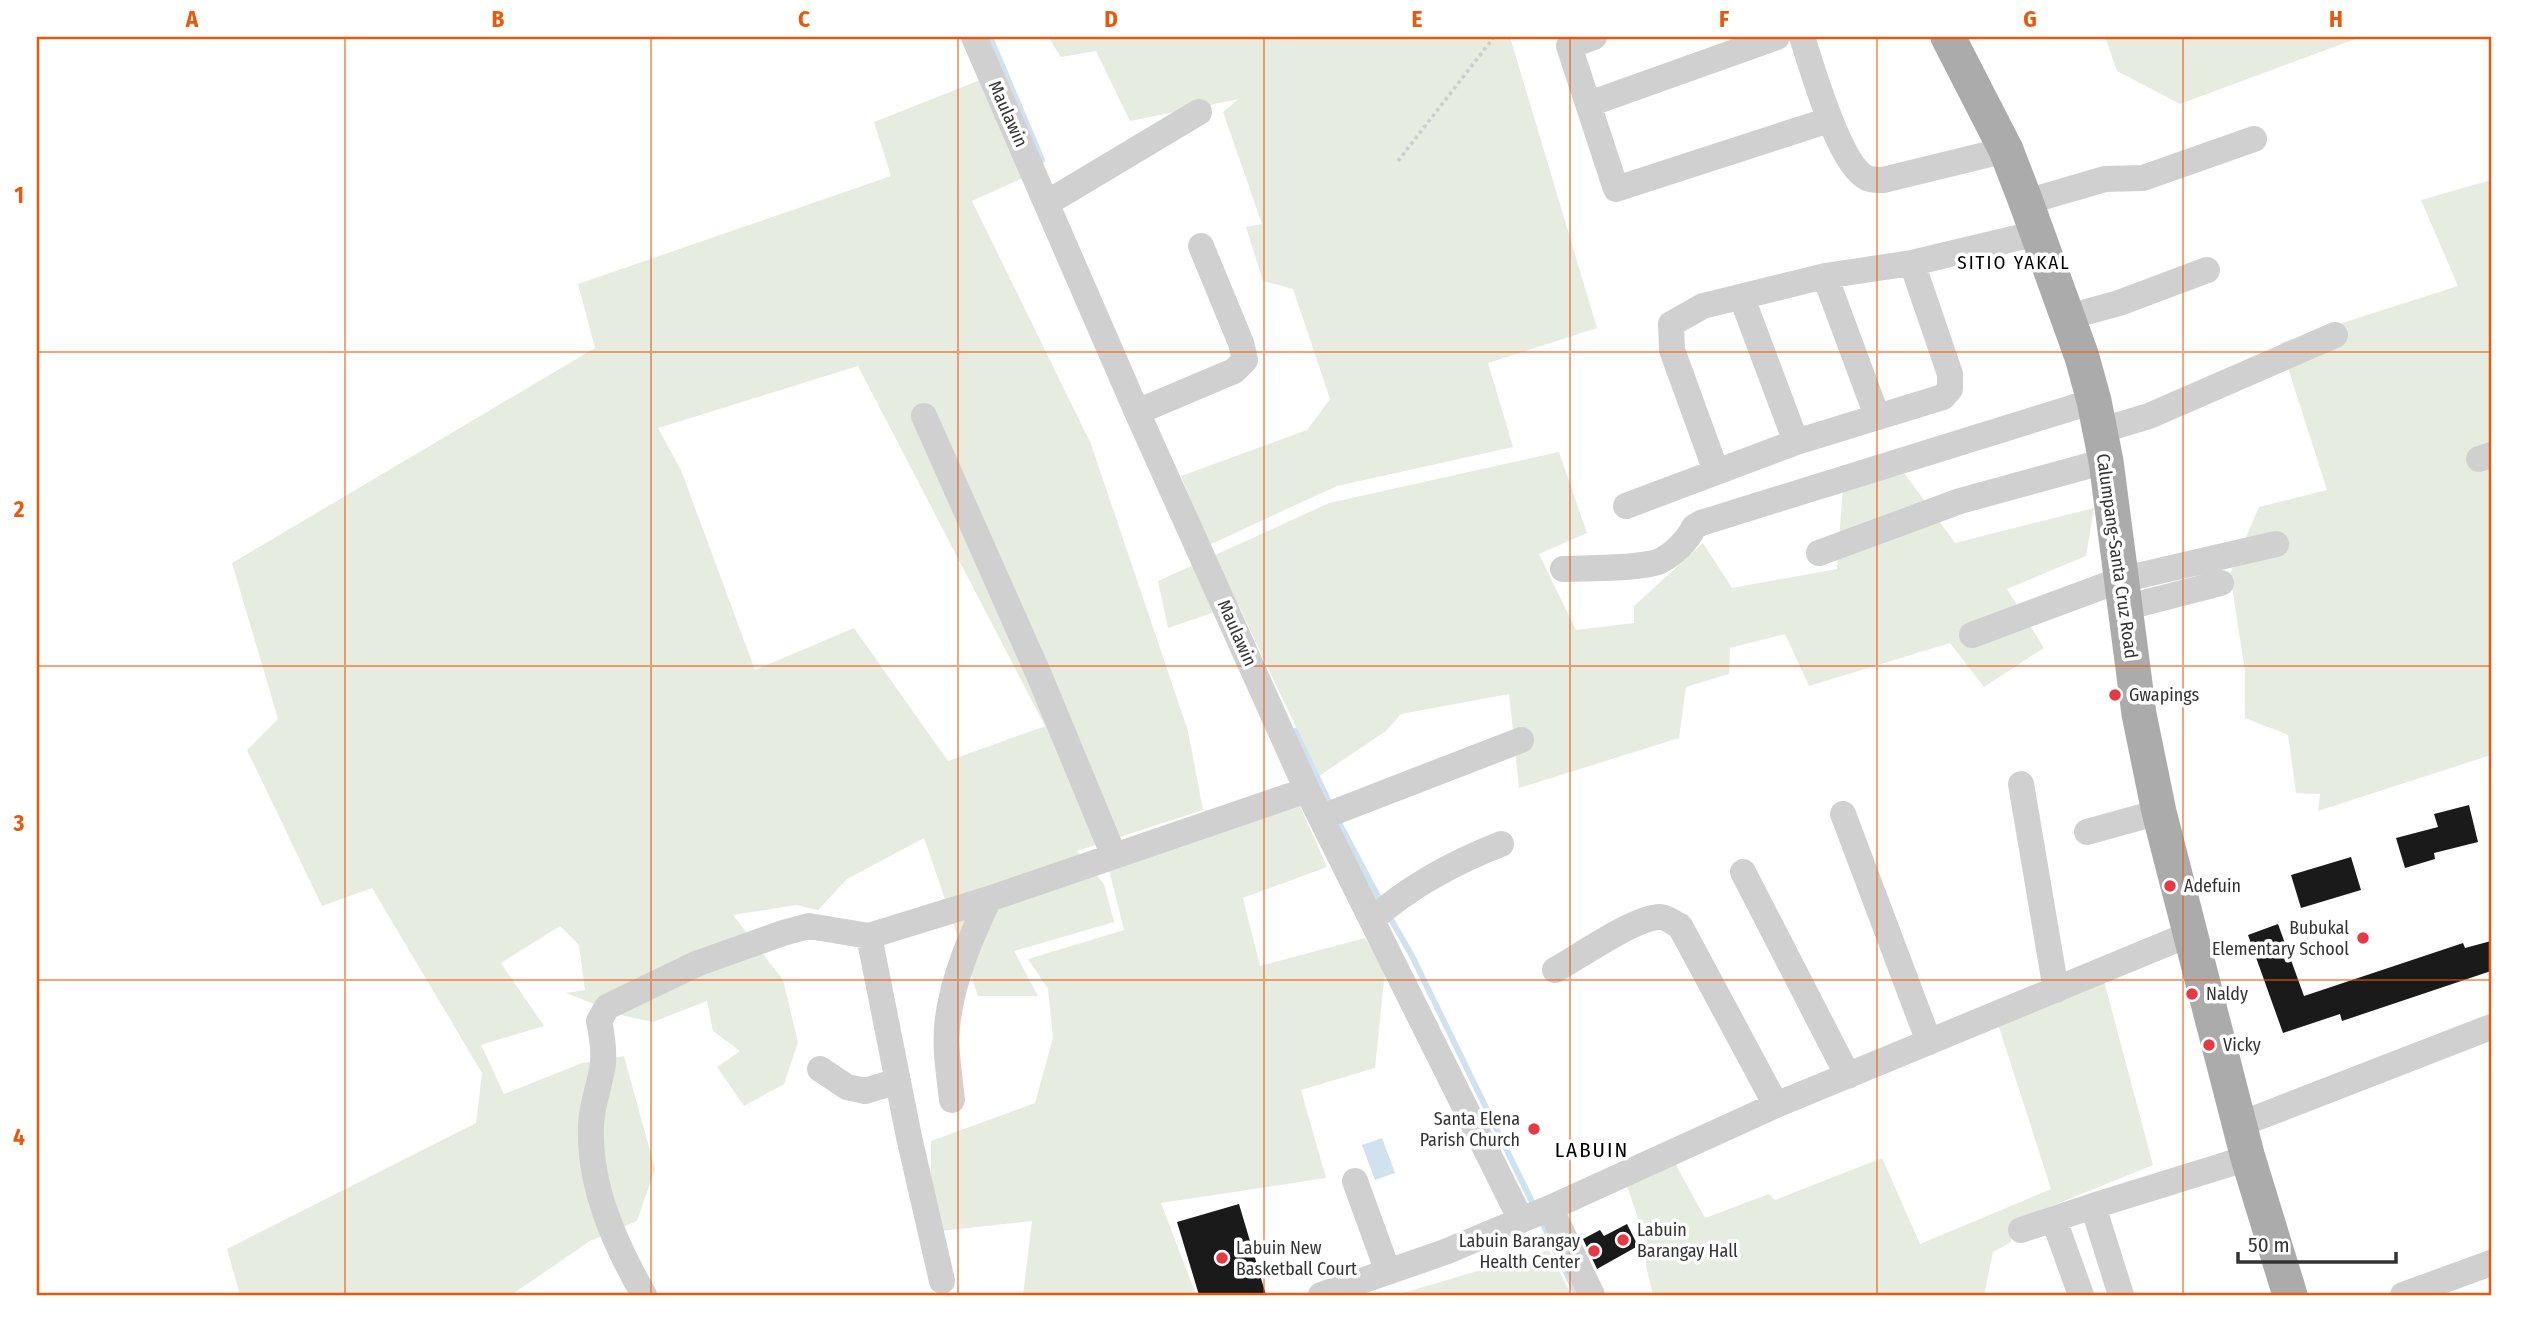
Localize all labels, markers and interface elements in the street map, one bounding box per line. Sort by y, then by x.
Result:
text: A [185,5,199,33]
text: B [492,5,505,33]
text: C [798,5,810,33]
text: D [1104,5,1118,33]
text: E [1412,5,1423,33]
text: F [1719,5,1729,33]
text: G [2023,5,2037,33]
text: H [2329,5,2343,33]
street label: Maulawin [984,77,1032,151]
text: 1 [14,181,24,209]
district label: SITIO YAKAL [1957,251,2071,274]
street label: Calumpang-Santa Cruz Road [2092,452,2142,660]
text: 2 [13,495,25,523]
street label: Maulawin [1213,596,1261,670]
place label: Gwapings [2129,684,2200,706]
marker: Gwapings [2107,687,2123,703]
text: 3 [13,809,25,837]
place label: Adefuin [2184,875,2241,897]
marker: Adefuin [2162,878,2178,894]
place label: Bubukal Elementary School [2212,917,2349,960]
marker: Bubukal Elementary School [2355,930,2371,946]
place label: Naldy [2206,983,2248,1005]
marker: Naldy [2184,986,2200,1002]
place label: Vicky [2223,1034,2261,1056]
marker: Vicky [2201,1037,2217,1053]
place label: Santa Elena Parish Church [1420,1108,1520,1151]
marker: Santa Elena Parish Church [1526,1121,1542,1137]
text: 4 [13,1123,25,1151]
district label: LABUIN [1555,1137,1629,1163]
place label: Labuin Barangay Hall [1637,1219,1738,1262]
scale bar [2238,1220,2395,1264]
place label: Labuin Barangay Health Center [1459,1230,1581,1273]
marker: Labuin Barangay Hall [1615,1232,1631,1248]
text: 50 m [2248,1232,2290,1258]
place label: Labuin New Basketball Court [1236,1237,1357,1280]
marker: Labuin Barangay Health Center [1586,1243,1602,1259]
marker: Labuin New Basketball Court [1214,1250,1230,1266]

